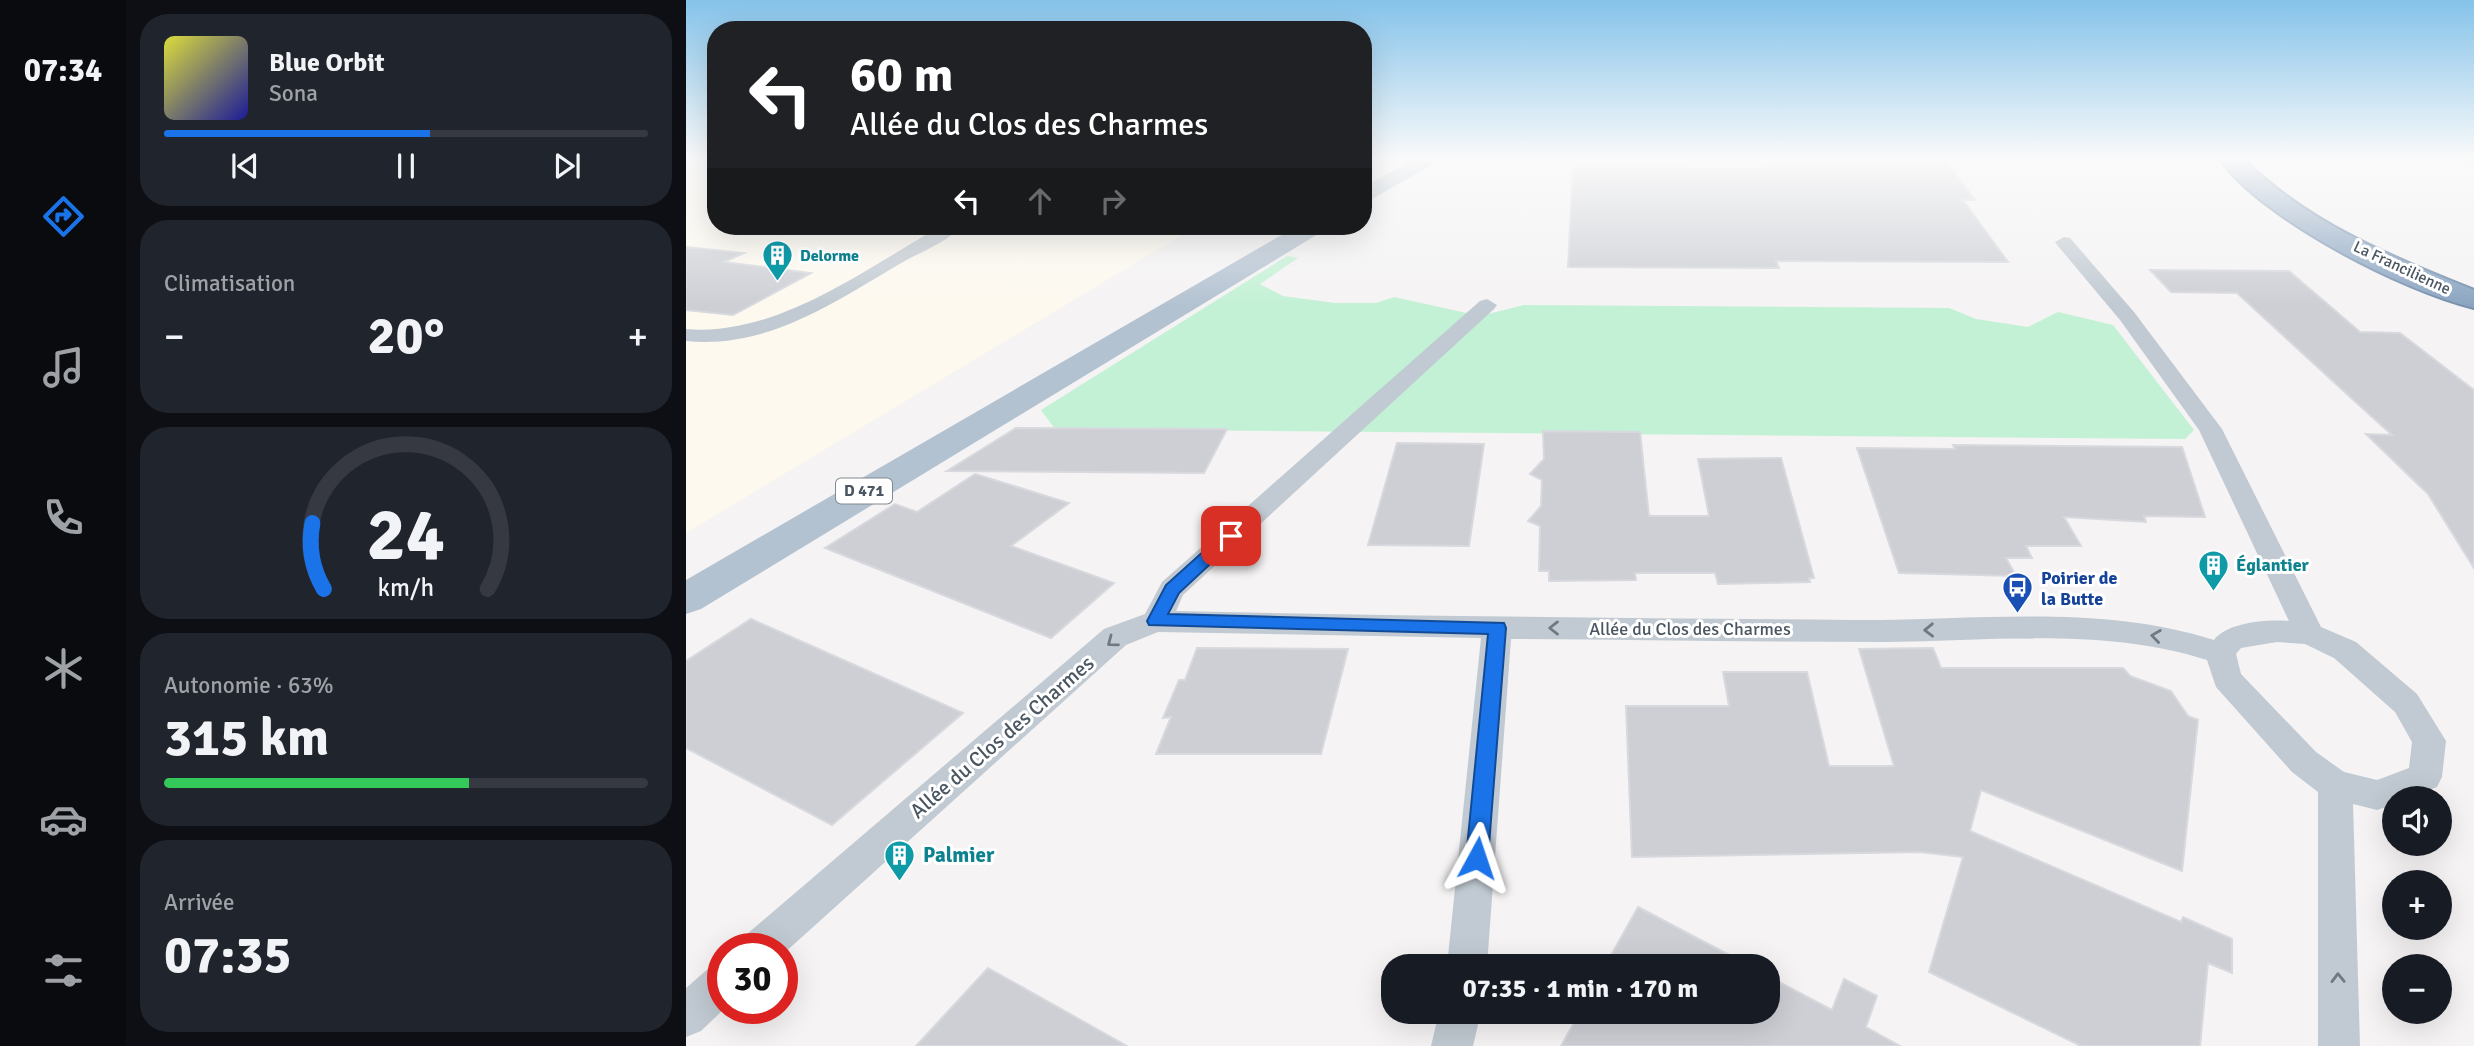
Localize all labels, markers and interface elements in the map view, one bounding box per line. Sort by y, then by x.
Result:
text: 60 m [850,45,953,105]
text: Blue Orbit [269,47,385,79]
icon: left [735,49,826,140]
text: 07:34 [24,51,102,90]
text: Sona [269,79,318,108]
text: Allée du Clos des Charmes [850,105,1208,144]
icon: previous [226,147,264,185]
icon: pause [387,147,425,185]
icon: next [548,147,586,185]
icon: left [948,182,986,220]
icon: ahead [1021,182,1059,220]
icon: right [1094,182,1132,220]
icon: directions [39,192,88,241]
street label: La Francilienne [2350,237,2454,299]
building icon: Delorme [760,239,794,283]
place label: Delorme [800,246,859,266]
text: Climatisation [164,269,295,298]
text: 20° [368,304,444,368]
text: − [164,313,185,360]
text: + [627,313,648,360]
icon: music [39,343,88,392]
road number: D 471 [836,478,892,504]
text: 24 [367,491,445,580]
icon: phone [39,493,88,542]
pin [1201,506,1261,566]
icon: arrive [1212,517,1250,555]
building icon: Églantier [2196,548,2230,592]
place label: Églantier [2236,554,2310,576]
place label: Poirier de la Butte [2041,567,2118,610]
bus stop icon: Poirier de la Butte [2001,571,2035,615]
text: km/h [378,572,434,603]
street label: Allée du Clos des Charmes [1589,618,1791,640]
one-way arrow [1548,620,1559,636]
one-way arrow [1923,622,1933,638]
one-way arrow [2150,628,2161,643]
one-way arrow [1107,634,1119,646]
icon: climate [39,644,88,693]
street label: Allée du Clos des Charmes [905,650,1099,824]
text: Autonomie · 63% [164,671,334,700]
text: 315 km [164,706,329,770]
map controls [2382,786,2452,1024]
button: sound [2382,786,2452,856]
icon: car [39,795,88,844]
position arrow [1440,821,1514,895]
building icon: Palmier [883,838,917,882]
place label: Palmier [923,842,995,868]
button: + [2382,870,2452,940]
text: Arrivée [164,888,235,917]
text: 07:35 [164,923,292,987]
speed limit sign: 30 [707,933,798,1024]
icon: filters [39,946,88,995]
button: − [2382,954,2452,1024]
one-way arrow [2330,972,2346,983]
text: 07:35 · 1 min · 170 m [1463,973,1698,1005]

